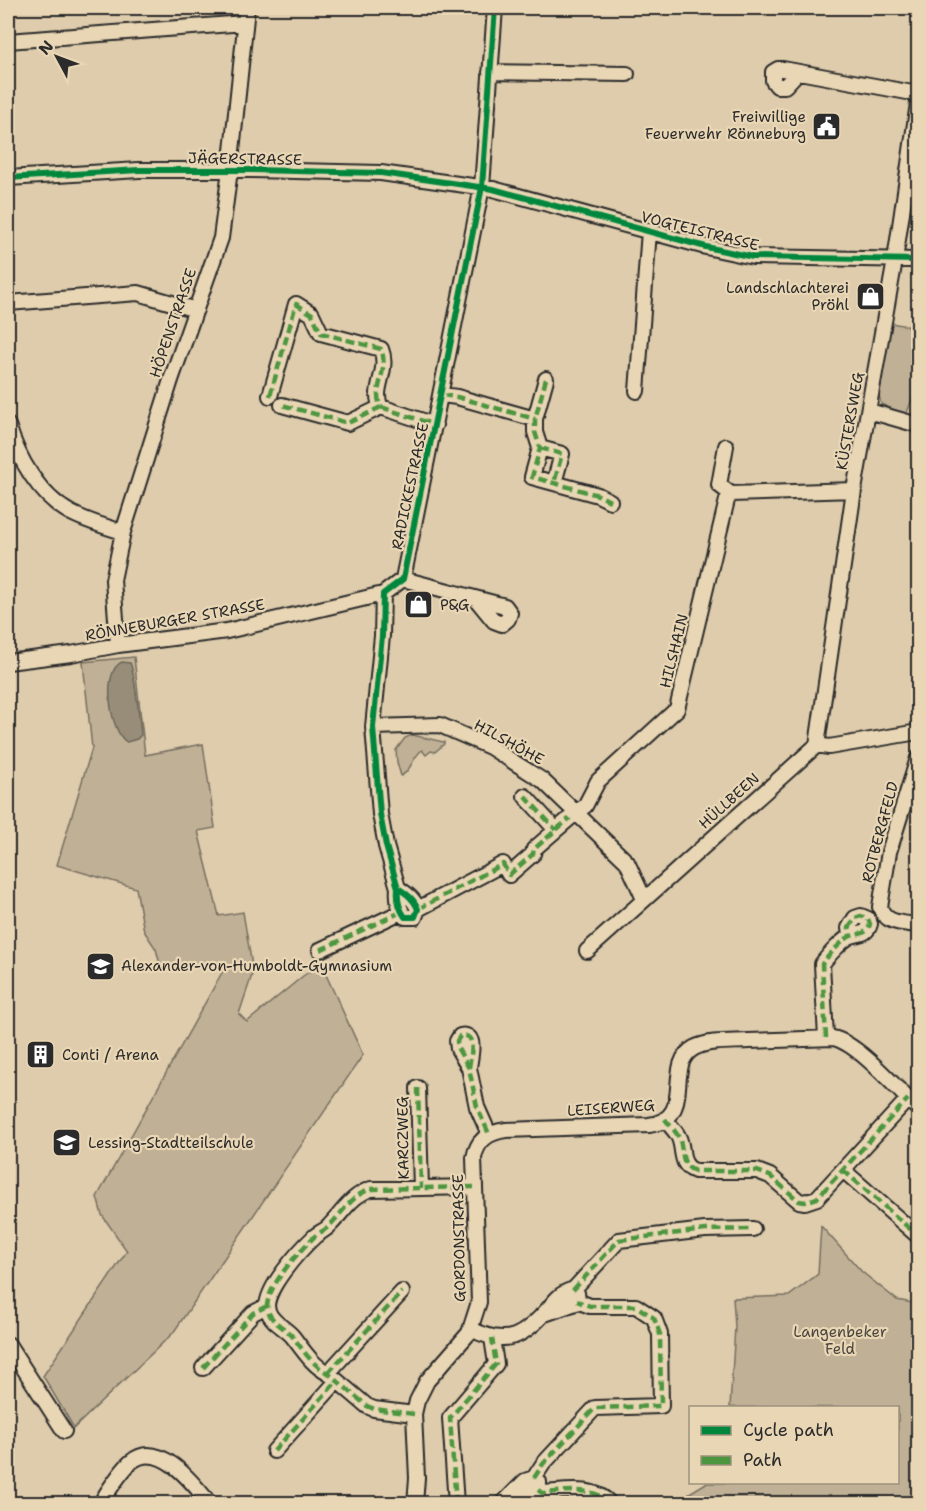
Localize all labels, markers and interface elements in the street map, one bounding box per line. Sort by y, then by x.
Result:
north arrow [27,27,87,87]
text: N [34,36,58,59]
place label: Freiwillige Feuerwehr Rönneburg [645,107,806,144]
public building icon: Freiwillige Feuerwehr Rönneburg [811,110,843,142]
street label: JÄGERSTRASSE [188,148,302,170]
street label: VOGTEISTRASSE [639,207,761,255]
street label: HÖPENSTRASSE [145,266,201,380]
place label: Landschlachterei Pröhl [726,278,849,315]
shop icon: Landschlachterei Pröhl [854,281,886,313]
street label: KÜSTERSWEG [832,370,868,472]
street label: RADICKESTRASSE [387,421,433,551]
shop icon: P&G [403,589,435,621]
street label: RÖNNEBURGER STRASSE [84,594,266,646]
place label: P&G [440,595,469,615]
street label: HILSHAIN [655,612,693,690]
street label: HILSHÖHE [470,715,548,769]
street label: HÜLLBEEN [694,768,764,834]
street label: ROTBERGFELD [857,779,903,885]
school or university icon: Alexander-von-Humboldt-Gymnasium [84,950,116,982]
place label: Alexander-von-Humboldt-Gymnasium [121,956,392,976]
building icon: Conti / Arena [25,1039,57,1071]
place label: Conti / Arena [62,1045,159,1065]
street label: LEISERWEG [567,1095,655,1121]
street label: KARCZWEG [392,1096,414,1180]
school or university icon: Lessing-Stadtteilschule [51,1127,83,1159]
place label: Lessing-Stadtteilschule [88,1133,254,1153]
street label: GORDONSTRASSE [448,1174,470,1302]
park label: Langenbeker Feld [793,1322,887,1359]
legend [689,1406,899,1484]
text: Cycle path [743,1418,834,1442]
text: Path [743,1448,782,1472]

